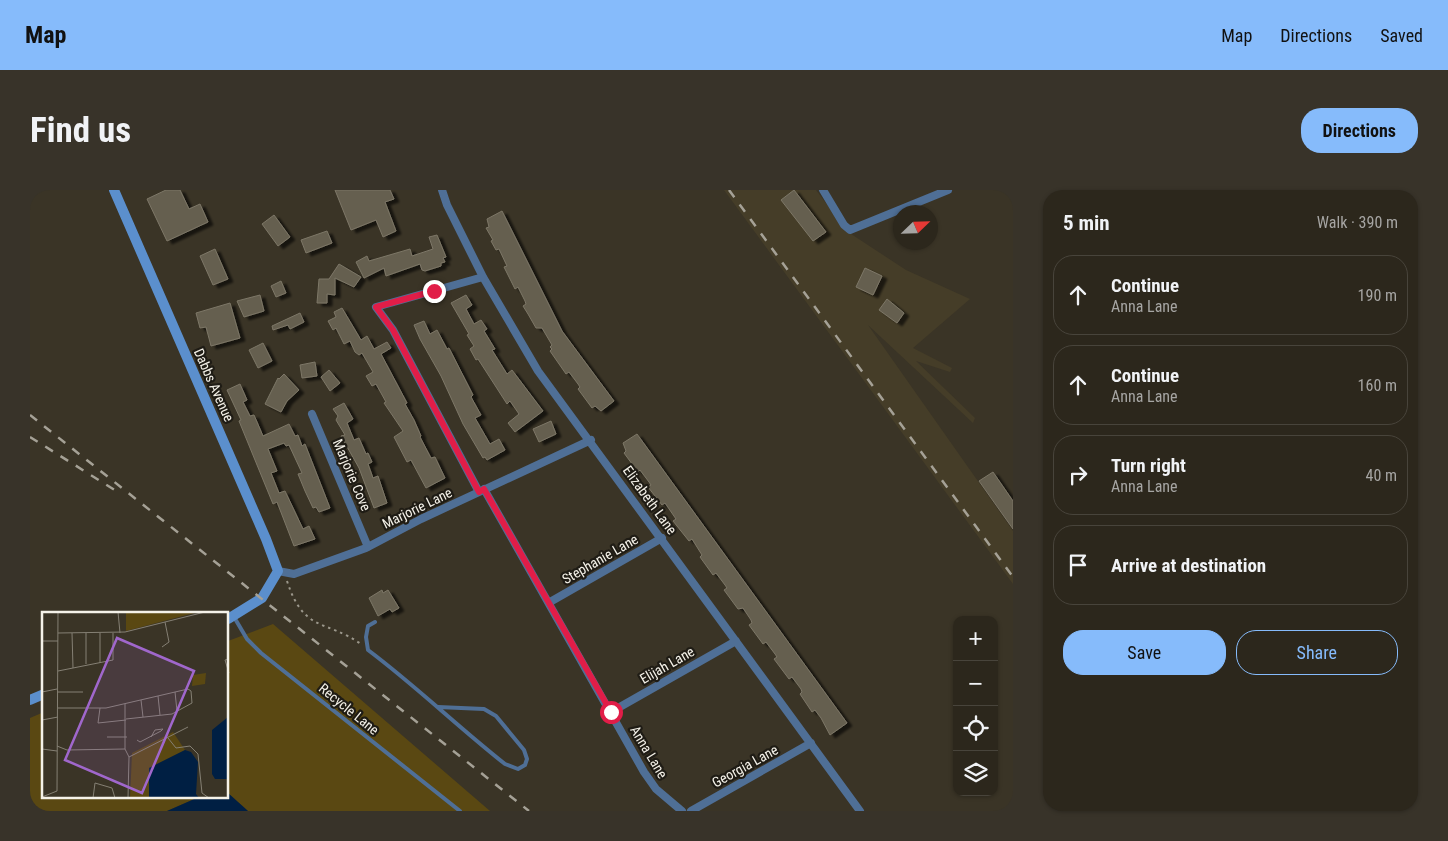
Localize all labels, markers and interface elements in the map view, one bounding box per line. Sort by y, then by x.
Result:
text: Map [25,21,66,49]
text: Map [1221,25,1252,46]
text: Directions [1280,25,1352,46]
text: Saved [1380,25,1423,46]
button: Directions [1301,108,1418,153]
text: Find us [30,110,131,151]
north arrow [893,205,938,250]
text: 5 min [1063,211,1110,235]
text: Walk · 390 m [1317,213,1398,232]
text: Continue [1111,274,1179,297]
route end [423,280,446,303]
icon: ahead [1064,281,1092,309]
text: 190 m [1358,286,1397,305]
text: Anna Lane [1111,297,1178,316]
street label: Dabbs Avenue [191,346,237,424]
text: Continue [1111,364,1179,387]
icon: ahead [1064,371,1092,399]
text: 160 m [1358,376,1397,395]
text: Anna Lane [1111,387,1178,406]
street label: Marjorie Cove [330,437,374,514]
text: Turn right [1111,454,1186,477]
icon: right [1064,461,1092,489]
street label: Elizabeth Lane [620,463,680,538]
text: 40 m [1365,466,1397,485]
text: Anna Lane [1111,477,1178,496]
street label: Marjorie Lane [379,484,455,532]
street label: Stephanie Lane [559,531,641,587]
icon: arrive [1064,551,1092,579]
text: Arrive at destination [1111,554,1266,577]
inset map [42,612,229,798]
map controls [953,616,998,796]
button: + [953,616,998,661]
button: Save [1063,630,1226,675]
button: Share [1236,630,1398,675]
street label: Elijah Lane [637,643,697,687]
button: − [953,661,998,706]
street label: Recycle Lane [316,680,382,738]
route start [600,701,623,724]
button: locate [953,706,998,751]
street label: Anna Lane [627,723,671,781]
street label: Georgia Lane [709,741,781,791]
button: layers [953,751,998,796]

